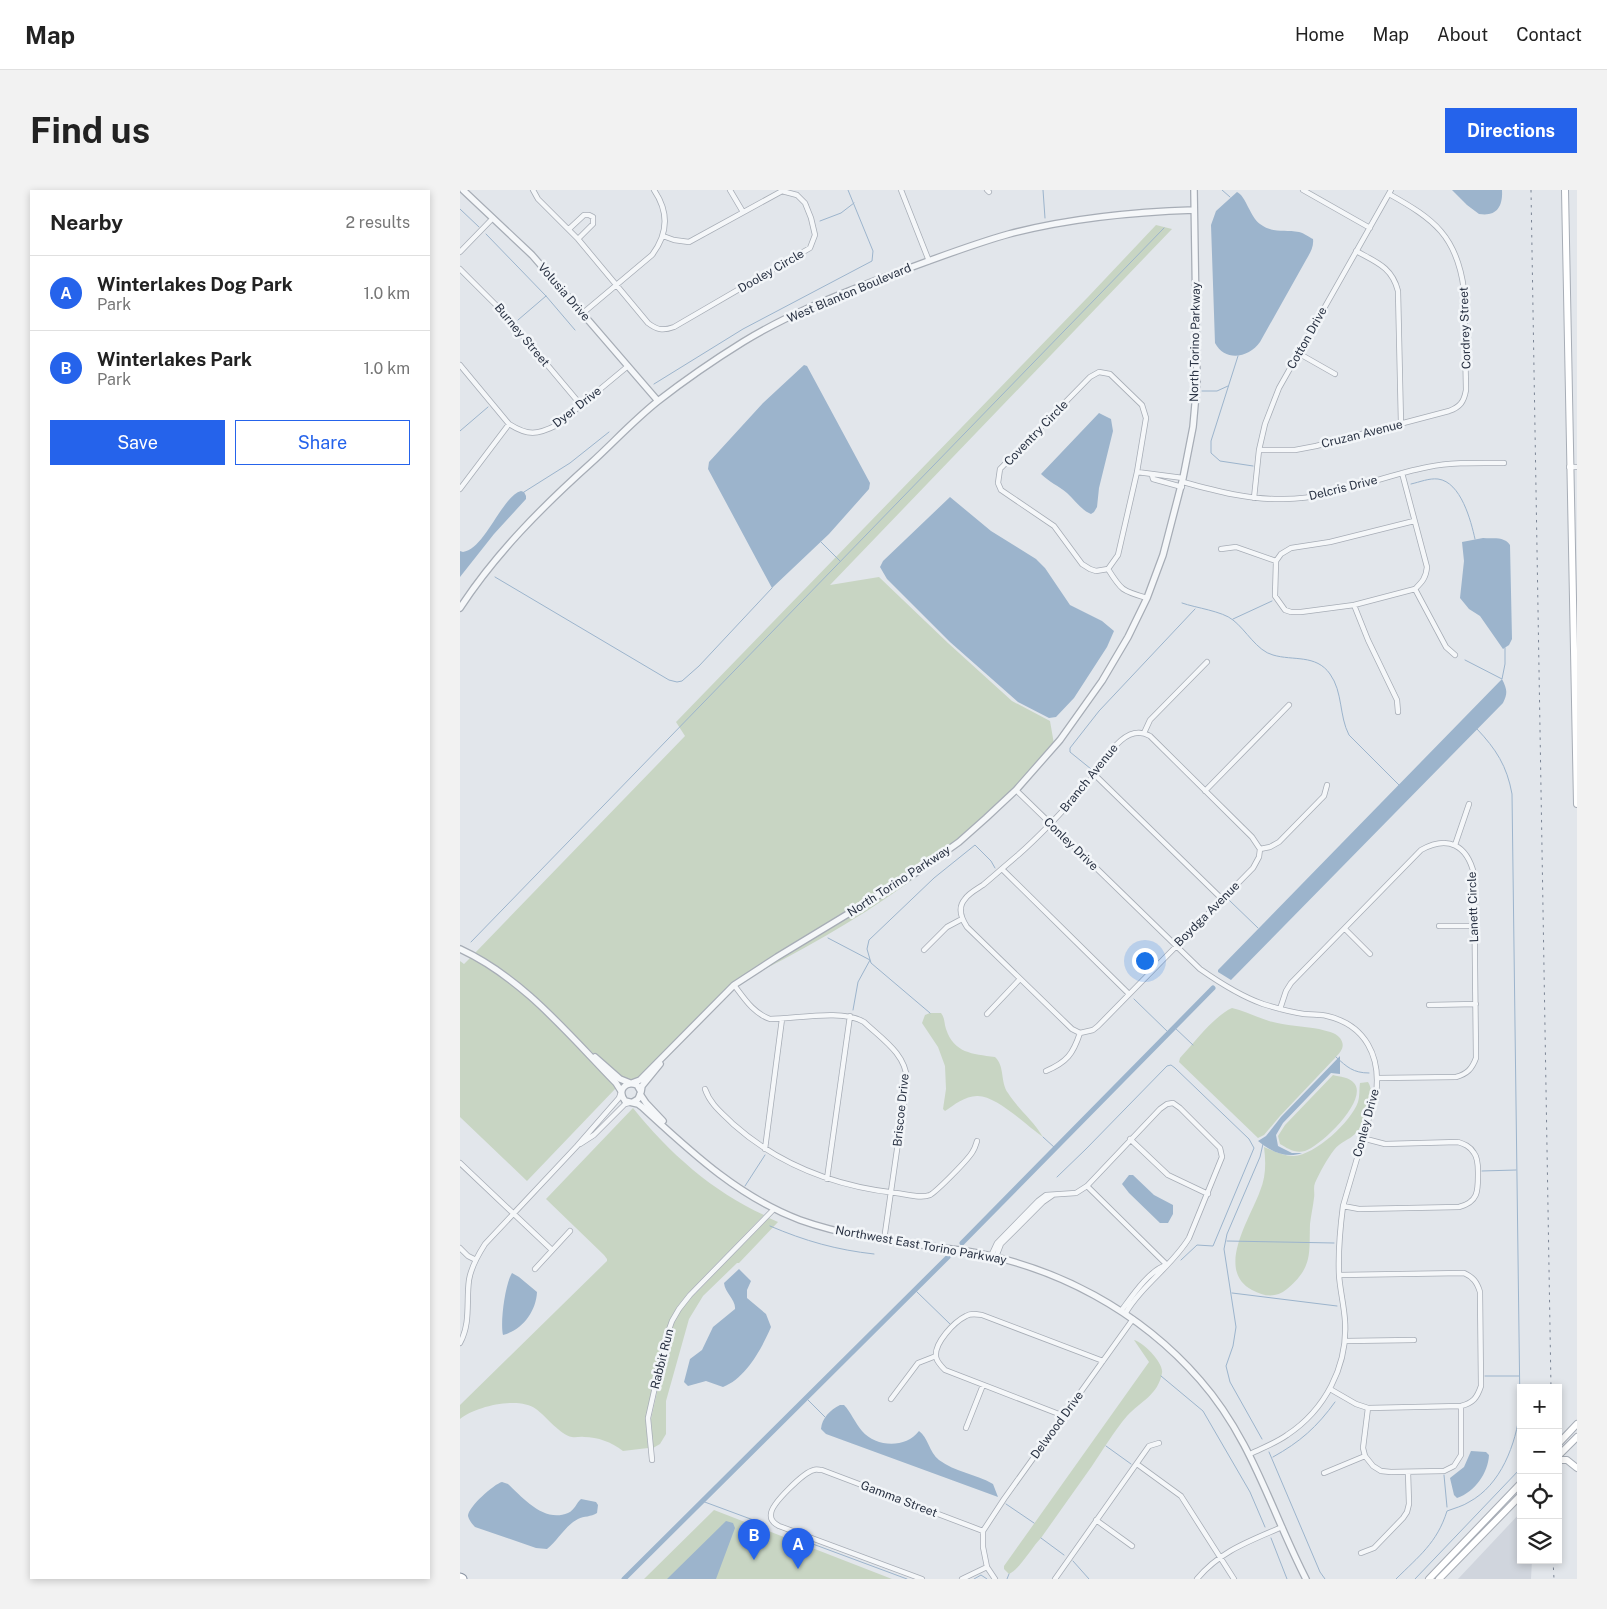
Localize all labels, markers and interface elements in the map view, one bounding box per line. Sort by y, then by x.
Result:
text: Map [25,21,75,49]
text: Home [1295,24,1345,45]
text: Map [1373,24,1409,45]
text: About [1437,24,1488,45]
text: Contact [1516,24,1582,45]
button: Directions [1445,108,1577,153]
text: Find us [30,110,150,151]
text: Nearby [50,210,123,235]
text: 2 results [345,213,410,232]
street label: Dooley Circle [736,246,807,295]
street label: Volusia Drive [535,260,593,324]
street label: West Blanton Boulevard [785,260,913,326]
text: Winterlakes Dog Park [97,273,293,295]
street label: North Torino Parkway [1187,281,1203,402]
text: A [60,284,72,303]
text: 1.0 km [363,284,410,303]
street label: Cordrey Street [1457,286,1473,369]
text: Park [97,295,131,314]
street label: Burney Street [492,301,553,370]
street label: Cotton Drive [1284,304,1330,371]
text: Winterlakes Park [97,348,252,370]
text: B [61,359,71,378]
text: 1.0 km [363,359,410,378]
text: Park [97,370,131,389]
street label: Dyer Drive [550,384,604,430]
street label: Coventry Circle [1001,397,1071,469]
street label: Cruzan Avenue [1320,417,1404,451]
button: Save [50,420,225,465]
button: Share [235,420,410,465]
street label: Delcris Drive [1307,473,1379,503]
street label: Branch Avenue [1057,741,1121,815]
street label: Conley Drive [1041,815,1101,873]
street label: North Torino Parkway [845,842,954,920]
street label: Lanett Circle [1465,871,1481,943]
street label: Boydga Avenue [1172,878,1243,949]
your location [1132,948,1158,974]
street label: Briscoe Drive [890,1073,912,1147]
street label: Conley Drive [1350,1087,1382,1159]
street label: Northwest East Torino Parkway [834,1223,1008,1267]
street label: Rabbit Run [648,1327,676,1391]
map controls [1517,1384,1562,1564]
button: + [1517,1384,1562,1429]
street label: Delwood Drive [1028,1388,1086,1462]
button: − [1517,1429,1562,1474]
button: locate [1517,1474,1562,1519]
street label: Gamma Street [859,1478,940,1520]
pin: B [738,1519,770,1560]
button: layers [1517,1519,1562,1564]
pin: A [782,1528,814,1569]

